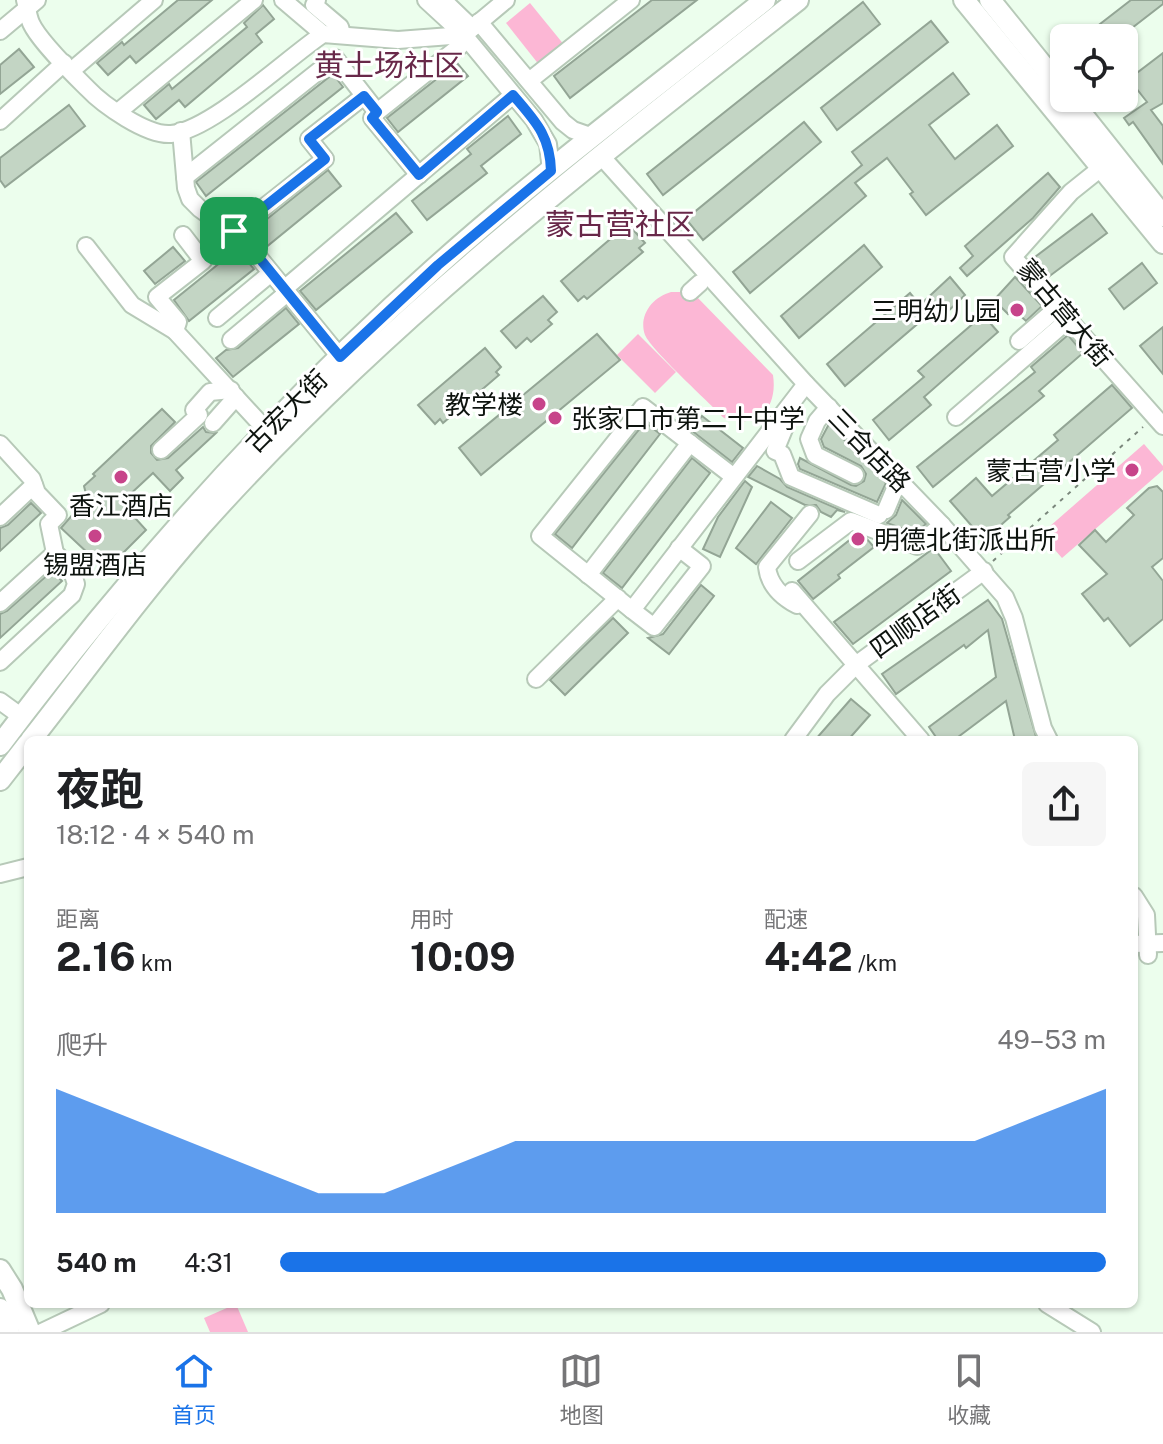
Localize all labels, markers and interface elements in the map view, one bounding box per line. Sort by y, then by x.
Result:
map controls [1050,24,1138,112]
button: locate [1050,24,1138,112]
district label: 黄土场社区 [314,47,464,83]
pin [200,197,268,265]
district label: 蒙古营社区 [545,206,695,242]
icon: arrive [212,209,256,253]
street label: 蒙古营大街 [1011,253,1119,373]
place label: 三明幼儿园 [871,295,1001,326]
marker: 三明幼儿园 [1008,301,1026,319]
street label: 古宏大街 [238,363,334,459]
place label: 教学楼 [445,389,523,420]
marker: 教学楼 [530,395,548,413]
street label: 三合店路 [823,402,917,498]
place label: 张家口市第二十中学 [571,403,805,434]
marker: 张家口市第二十中学 [546,409,564,427]
place label: 蒙古营小学 [986,455,1116,486]
marker: 蒙古营小学 [1123,461,1141,479]
marker: 香江酒店 [112,468,130,486]
place label: 香江酒店 [69,490,173,521]
place label: 明德北街派出所 [874,524,1056,555]
marker: 锡盟酒店 [86,527,104,545]
marker: 明德北街派出所 [849,530,867,548]
place label: 锡盟酒店 [43,549,147,580]
street label: 四顺店街 [864,578,966,664]
button: share [1022,762,1106,846]
text: 夜跑 [56,763,144,815]
text: 18:12 · 4 × 540 m [56,819,255,850]
text: 距离 [56,906,100,932]
text: 用时 [410,906,454,932]
text: 配速 [764,906,808,932]
text: 2.16 [56,933,136,980]
text: 10:09 [410,933,516,980]
text: 4:42 [764,933,853,980]
text: km [136,950,172,976]
text: /km [853,950,897,976]
text: 49–53 m [997,1024,1106,1055]
text: 爬升 [56,1029,108,1060]
text: 540 m [56,1247,137,1278]
text: 4:31 [184,1247,233,1278]
tab: 首页 [172,1349,216,1429]
tab: 地图 [559,1349,603,1429]
tab: 收藏 [947,1349,991,1429]

